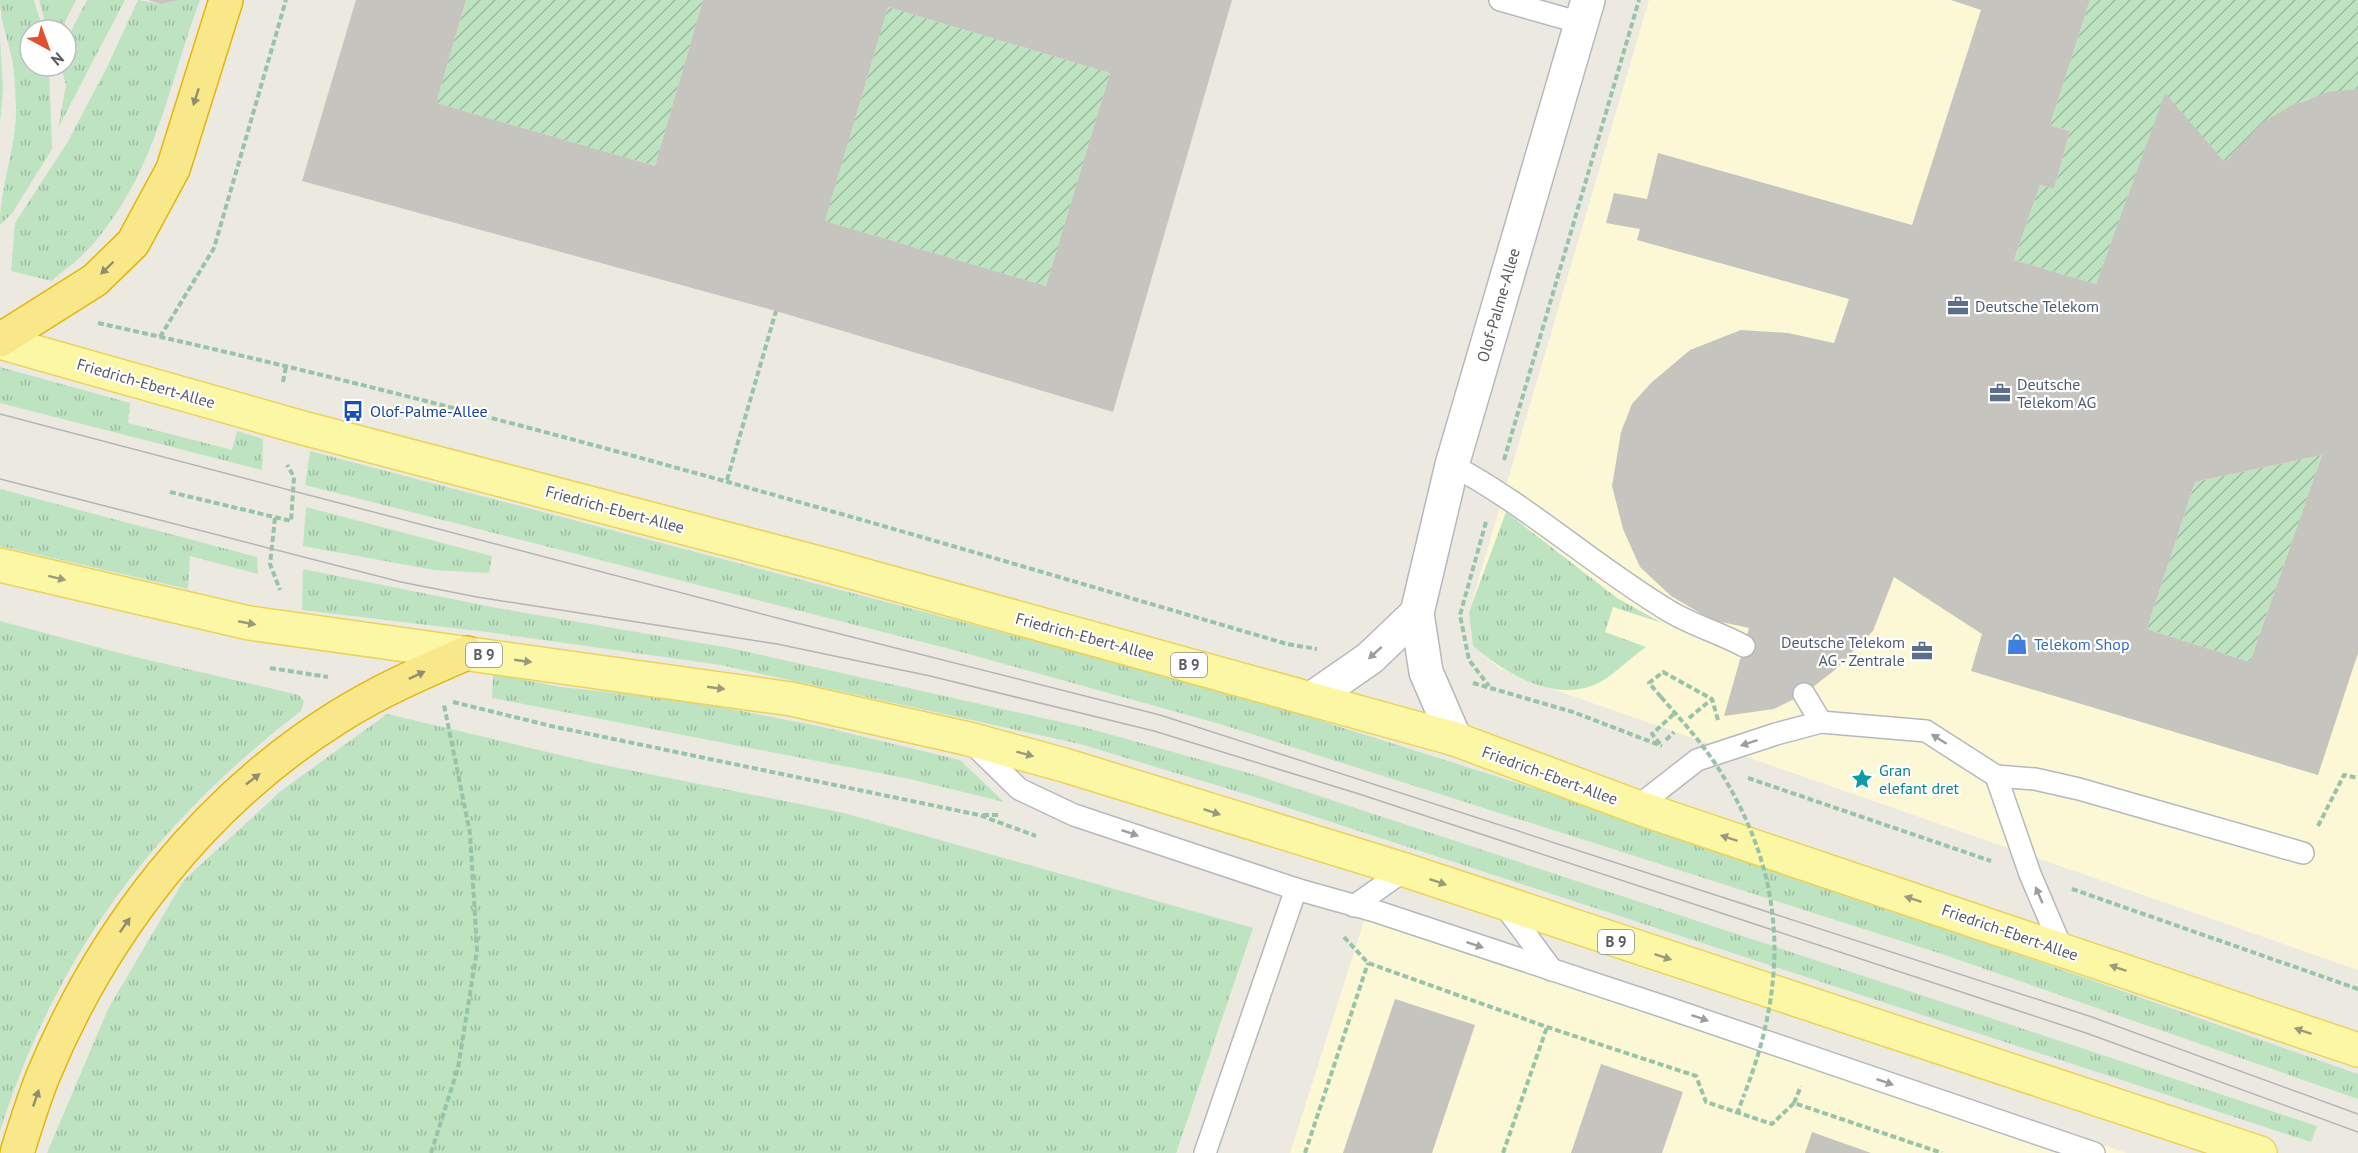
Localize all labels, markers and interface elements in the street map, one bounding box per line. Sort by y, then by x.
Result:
north arrow [18,18,78,78]
text: N [47,48,68,70]
one-way arrow [190,88,200,106]
street label: Olof-Palme-Allee [1472,246,1524,364]
one-way arrow [101,260,115,274]
office icon: Deutsche Telekom [1946,294,1970,318]
place label: Deutsche Telekom [1975,296,2099,316]
street label: Friedrich-Ebert-Allee [75,354,217,412]
place label: Deutsche Telekom AG [2017,374,2096,412]
office icon: Deutsche Telekom AG [1988,381,2012,405]
bus stop icon: Olof-Palme-Allee [341,399,365,423]
place label: Olof-Palme-Allee [370,401,488,421]
street label: Friedrich-Ebert-Allee [543,481,687,537]
one-way arrow [48,574,66,584]
street label: Friedrich-Ebert-Allee [1013,608,1157,664]
one-way arrow [237,619,256,628]
place label: Deutsche Telekom AG - Zentrale [1781,632,1905,670]
shop icon: Telekom Shop [2005,632,2029,656]
place label: Telekom Shop [2034,634,2130,654]
office icon: Deutsche Telekom AG - Zentrale [1910,639,1934,663]
road number: B 9 [466,643,502,667]
one-way arrow [1368,646,1383,659]
road number: B 9 [1171,653,1207,677]
one-way arrow [514,656,533,665]
one-way arrow [409,670,426,679]
one-way arrow [707,684,726,693]
one-way arrow [1931,734,1947,745]
one-way arrow [1740,738,1758,748]
street label: Friedrich-Ebert-Allee [1479,741,1621,809]
one-way arrow [1016,750,1035,760]
place label: Gran elefant dret [1879,760,1960,798]
place icon: Gran elefant dret [1850,767,1874,791]
one-way arrow [245,772,261,785]
one-way arrow [1203,807,1221,817]
one-way arrow [1121,829,1139,839]
one-way arrow [1719,832,1737,842]
one-way arrow [1429,877,1447,887]
one-way arrow [2034,886,2043,904]
one-way arrow [1904,894,1922,904]
street label: Friedrich-Ebert-Allee [1939,899,2081,965]
one-way arrow [119,918,131,934]
road number: B 9 [1598,930,1634,954]
one-way arrow [1466,940,1484,950]
one-way arrow [1654,953,1672,962]
one-way arrow [2109,963,2127,972]
one-way arrow [1691,1014,1709,1024]
one-way arrow [2294,1026,2312,1036]
one-way arrow [1876,1077,1894,1087]
one-way arrow [31,1089,41,1107]

